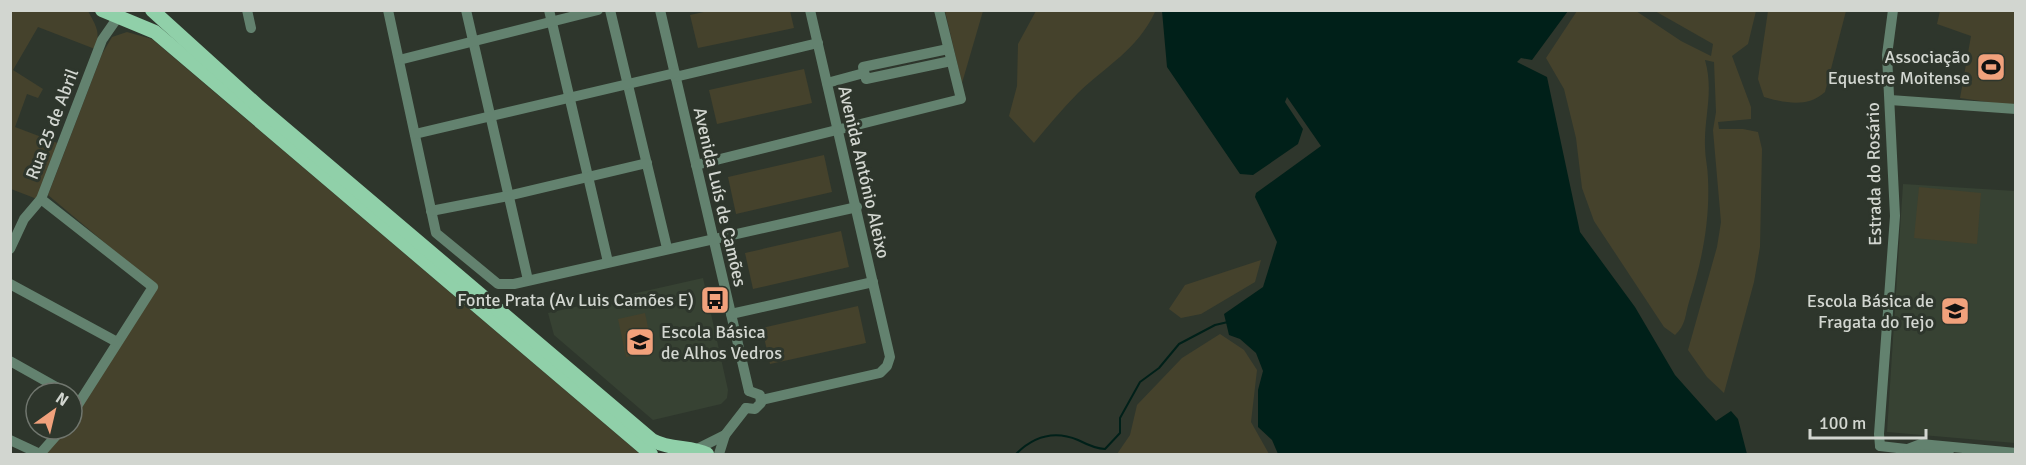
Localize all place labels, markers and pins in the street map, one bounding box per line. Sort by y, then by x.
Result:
place label: Associação Equestre Moitense [1828,46,1970,89]
sports icon: Associação Equestre Moitense [1975,51,2007,83]
bus stop icon: Fonte Prata (Av Luis Camões E) [699,284,731,316]
place label: Fonte Prata (Av Luis Camões E) [457,289,694,311]
place label: Escola Básica de Fragata do Tejo [1807,290,1934,333]
school or university icon: Escola Básica de Fragata do Tejo [1939,295,1971,327]
place label: Escola Básica de Alhos Vedros [661,321,782,364]
school or university icon: Escola Básica de Alhos Vedros [624,326,656,358]

